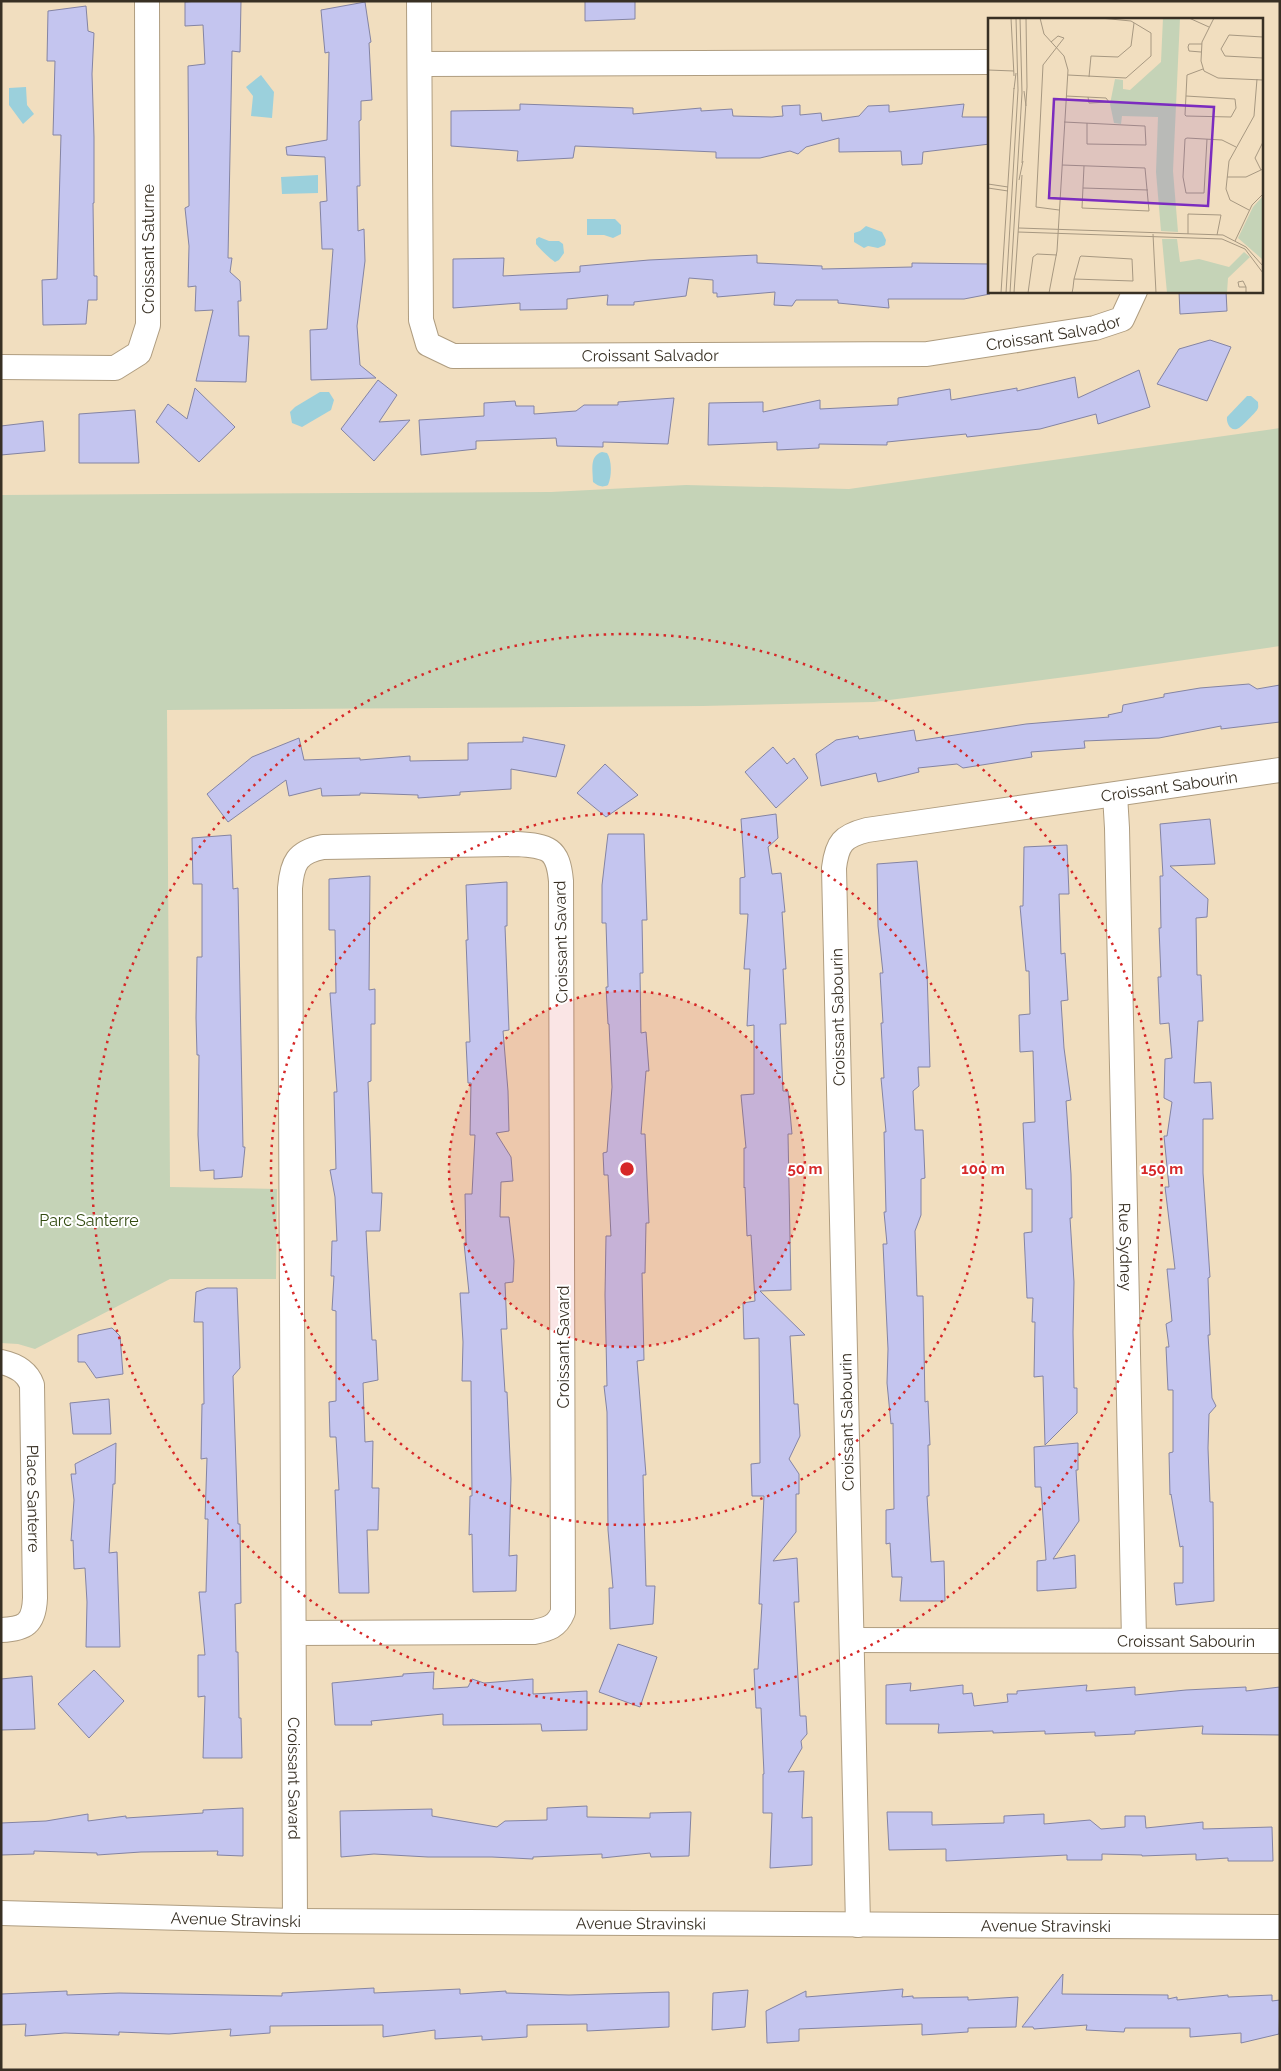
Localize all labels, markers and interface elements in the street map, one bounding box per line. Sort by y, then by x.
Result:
inset map [988,18,1264,292]
street label: Croissant Saturne [139,184,158,314]
street label: Croissant Salvador [985,310,1124,354]
street label: Croissant Salvador [582,345,719,365]
street label: Croissant Sabourin [1099,767,1239,805]
street label: Croissant Savard [550,880,572,1004]
street label: Croissant Sabourin [827,948,849,1086]
centre of rings [618,1160,636,1178]
text: 50 m [787,1160,823,1178]
text: 100 m [961,1160,1005,1178]
text: 150 m [1141,1160,1183,1178]
street label: Rue Sydney [1115,1203,1136,1292]
park label: Parc Santerre [39,1211,139,1230]
street label: Croissant Savard [554,1286,573,1408]
street label: Croissant Sabourin [836,1353,858,1491]
street label: Place Santerre [23,1444,44,1553]
street label: Croissant Sabourin [1117,1631,1255,1650]
street label: Croissant Savard [285,1717,304,1840]
street label: Avenue Stravinski [170,1908,301,1931]
street label: Avenue Stravinski [576,1913,706,1933]
street label: Avenue Stravinski [981,1916,1111,1935]

